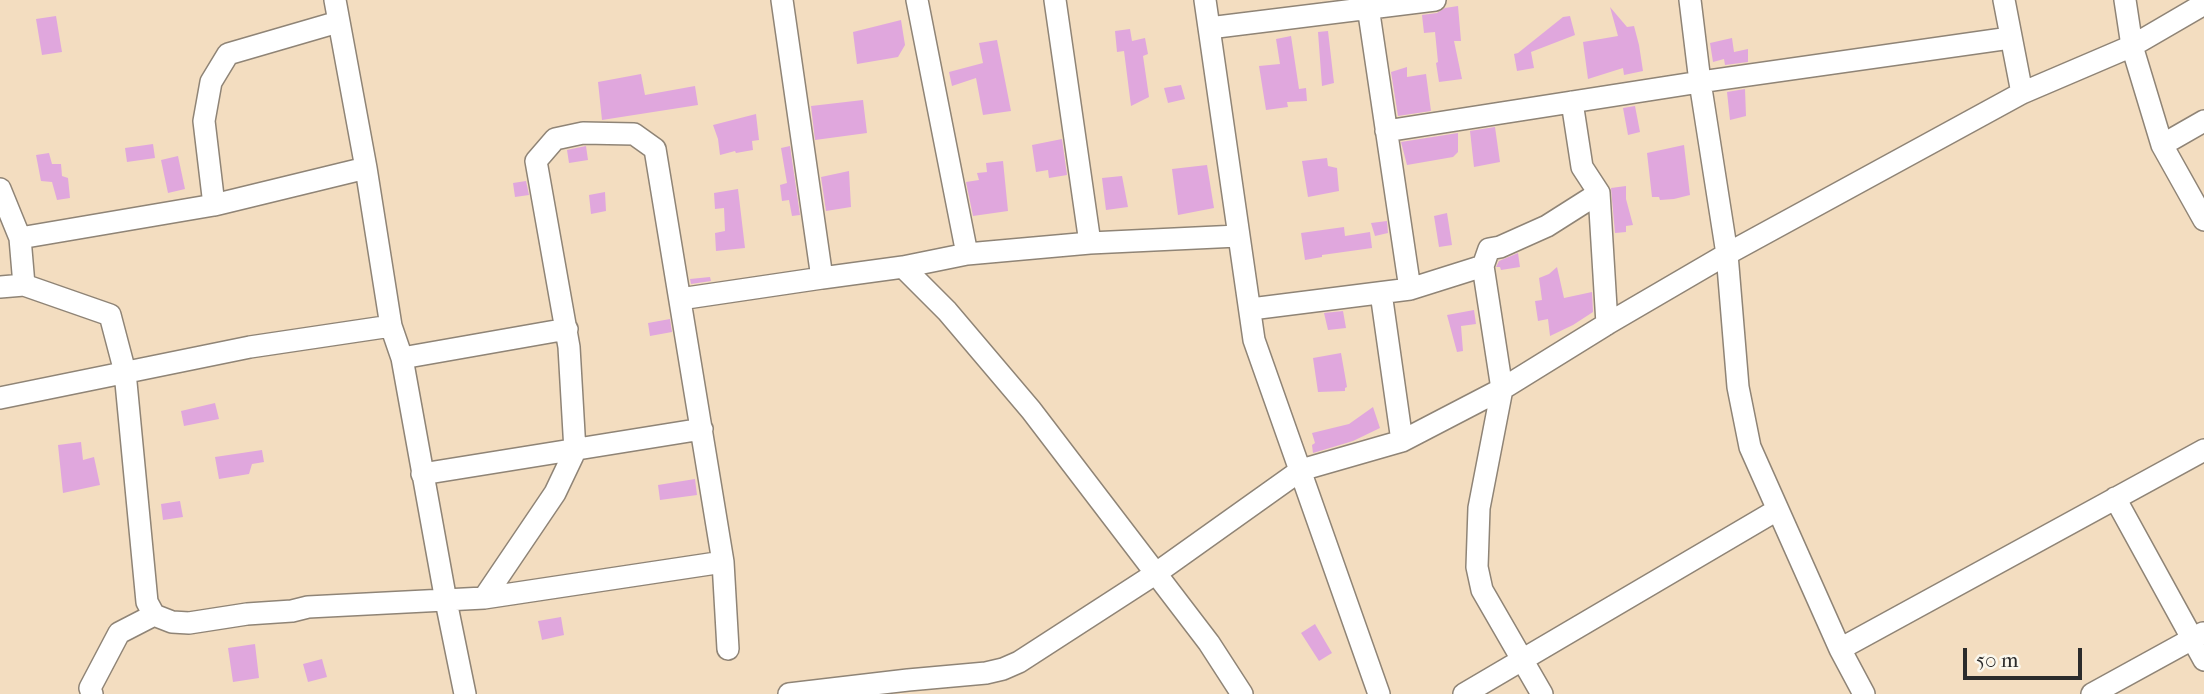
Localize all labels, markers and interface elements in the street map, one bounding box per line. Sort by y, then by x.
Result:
scale bar [1966,634,2085,678]
text: 50 m [1976,648,2019,672]

